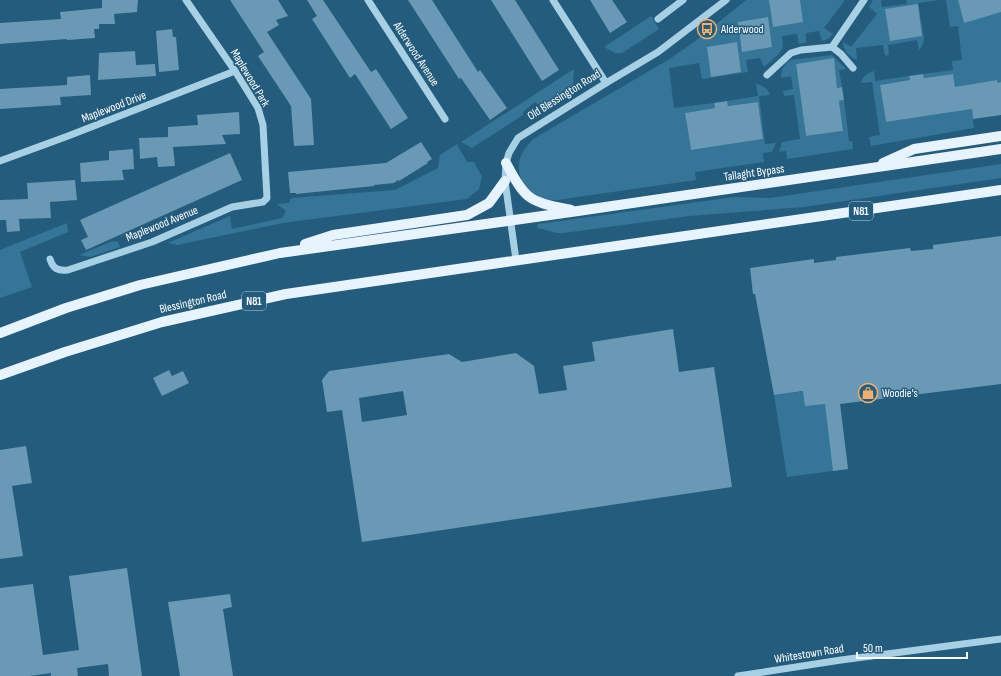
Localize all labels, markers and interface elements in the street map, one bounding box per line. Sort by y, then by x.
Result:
street label: Alderwood Avenue [389,18,443,89]
bus stop icon: Alderwood [696,18,718,40]
place label: Alderwood [720,22,764,37]
street label: Maplewood Park [227,46,273,110]
street label: Old Blessington Road [525,66,603,124]
street label: Maplewood Drive [79,88,149,126]
street label: Tallaght Bypass [723,161,785,185]
road number: N81 [849,202,873,220]
street label: Maplewood Avenue [124,203,200,245]
street label: Blessington Road [158,287,228,317]
road number: N81 [242,292,266,310]
shop icon: Woodie's [857,382,879,404]
place label: Woodie's [882,386,918,401]
scale bar [857,634,967,660]
street label: Whitestown Road [773,641,845,667]
text: 50 m [863,641,883,656]

